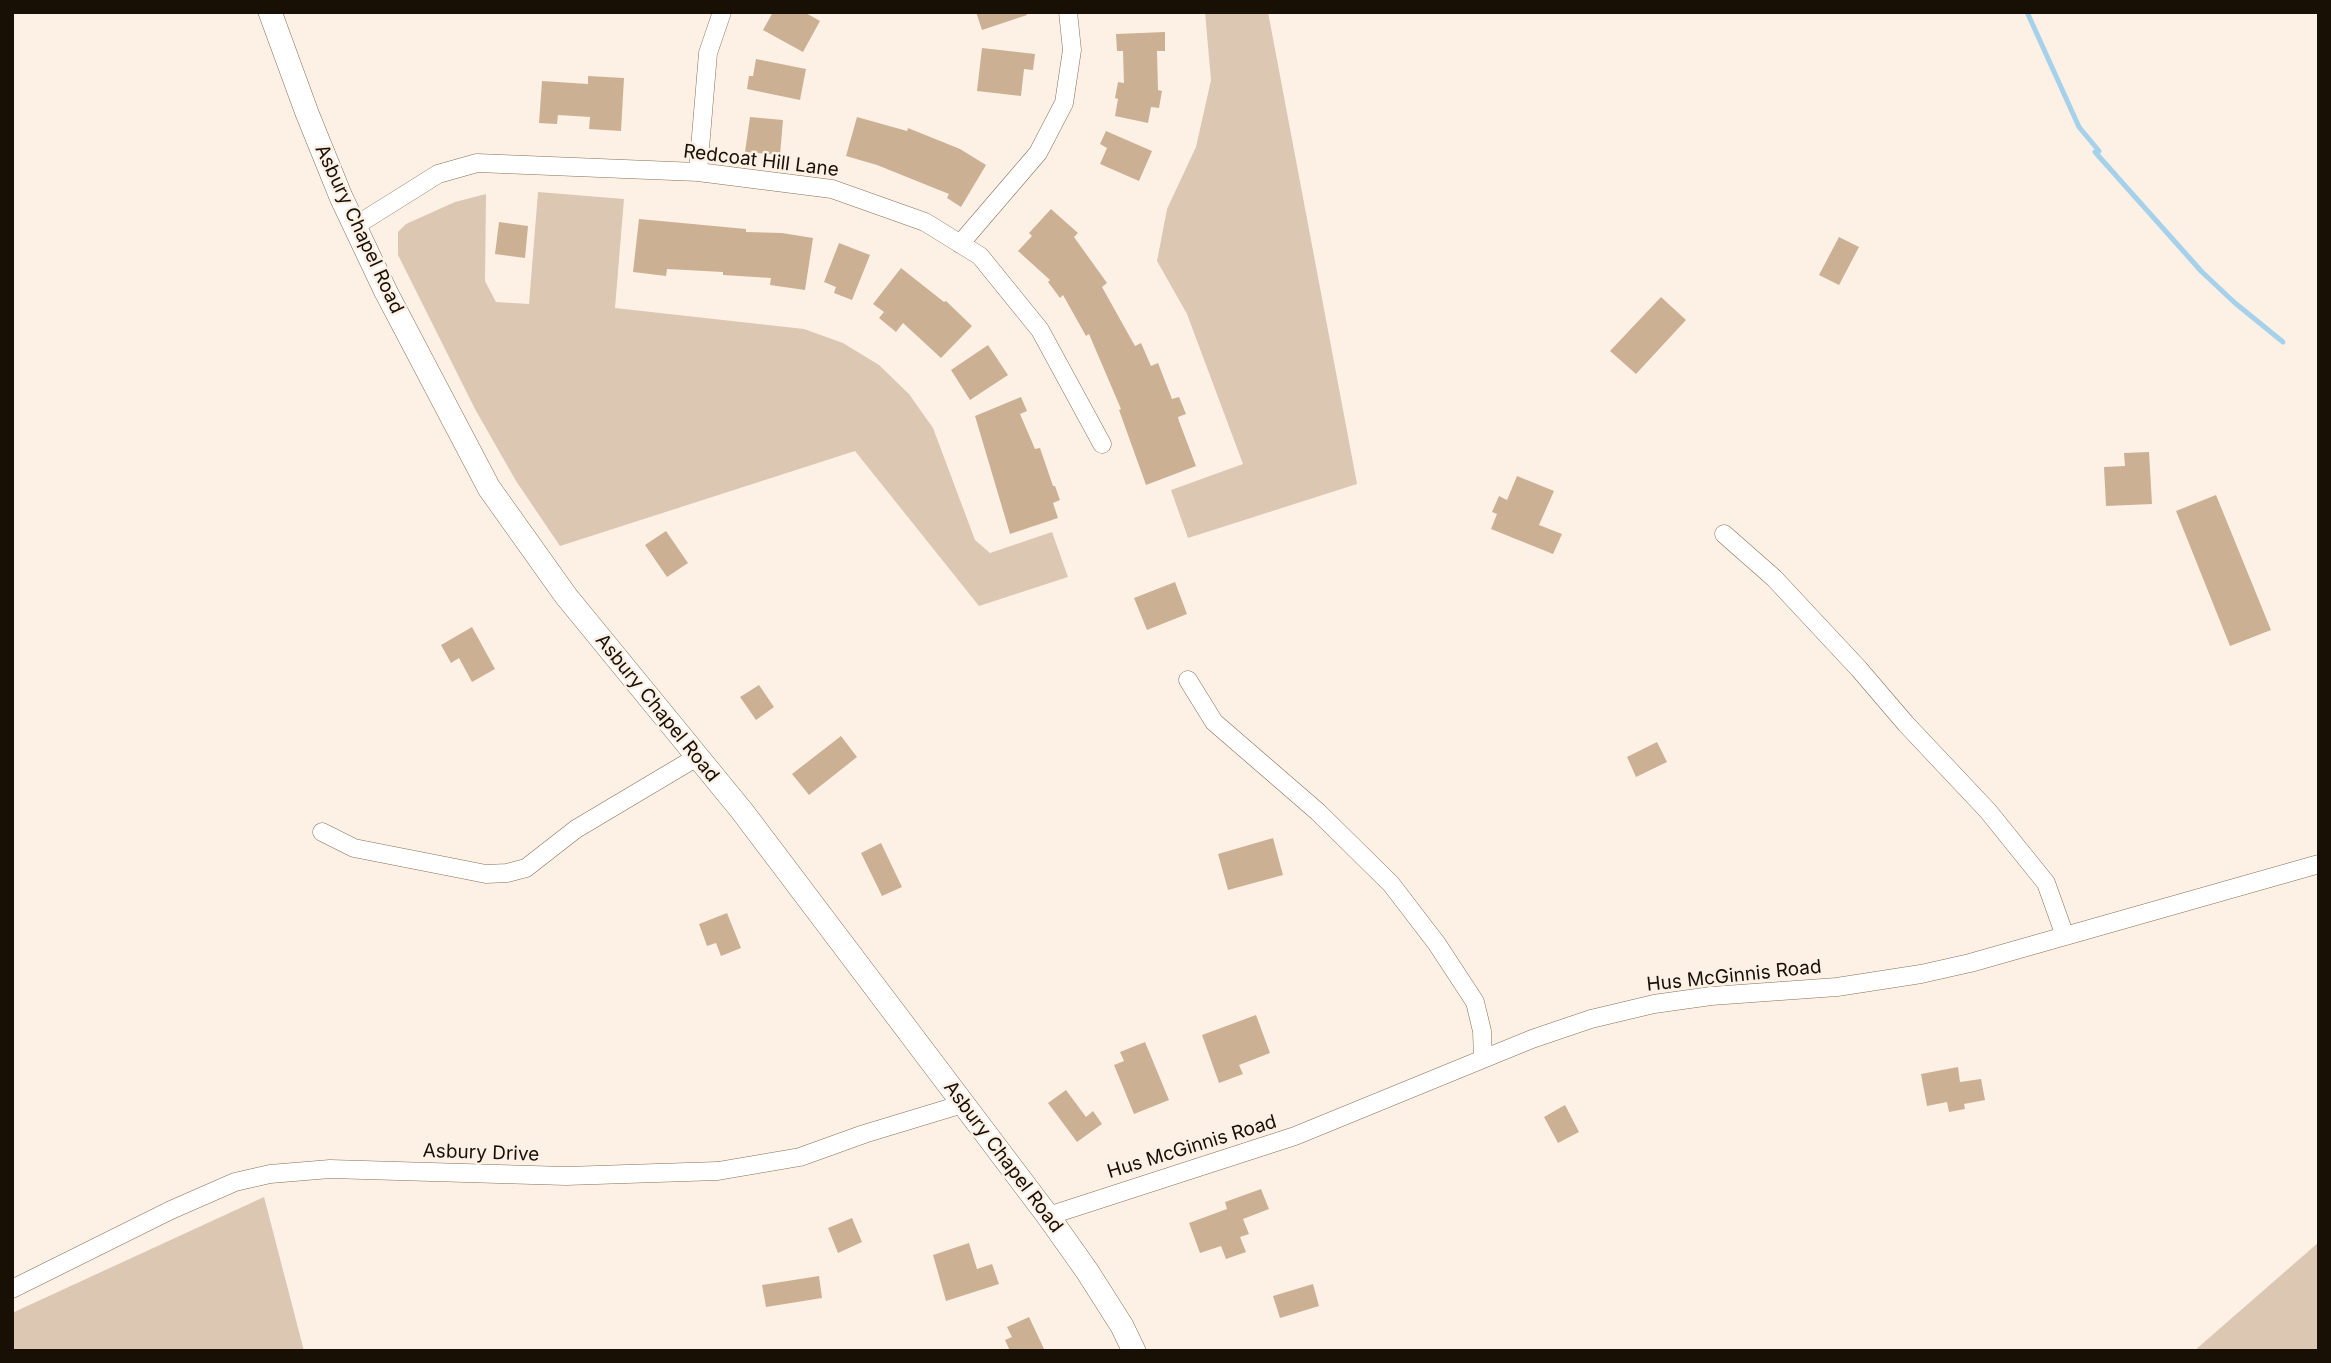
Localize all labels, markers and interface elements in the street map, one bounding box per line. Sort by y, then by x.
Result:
street label: Redcoat Hill Lane [682,140,840,182]
street label: Asbury Chapel Road [310,141,408,317]
street label: Asbury Chapel Road [590,629,724,787]
street label: Hus McGinnis Road [1645,955,1823,997]
street label: Asbury Chapel Road [939,1077,1067,1237]
street label: Hus McGinnis Road [1105,1110,1279,1184]
street label: Asbury Drive [422,1140,540,1166]

